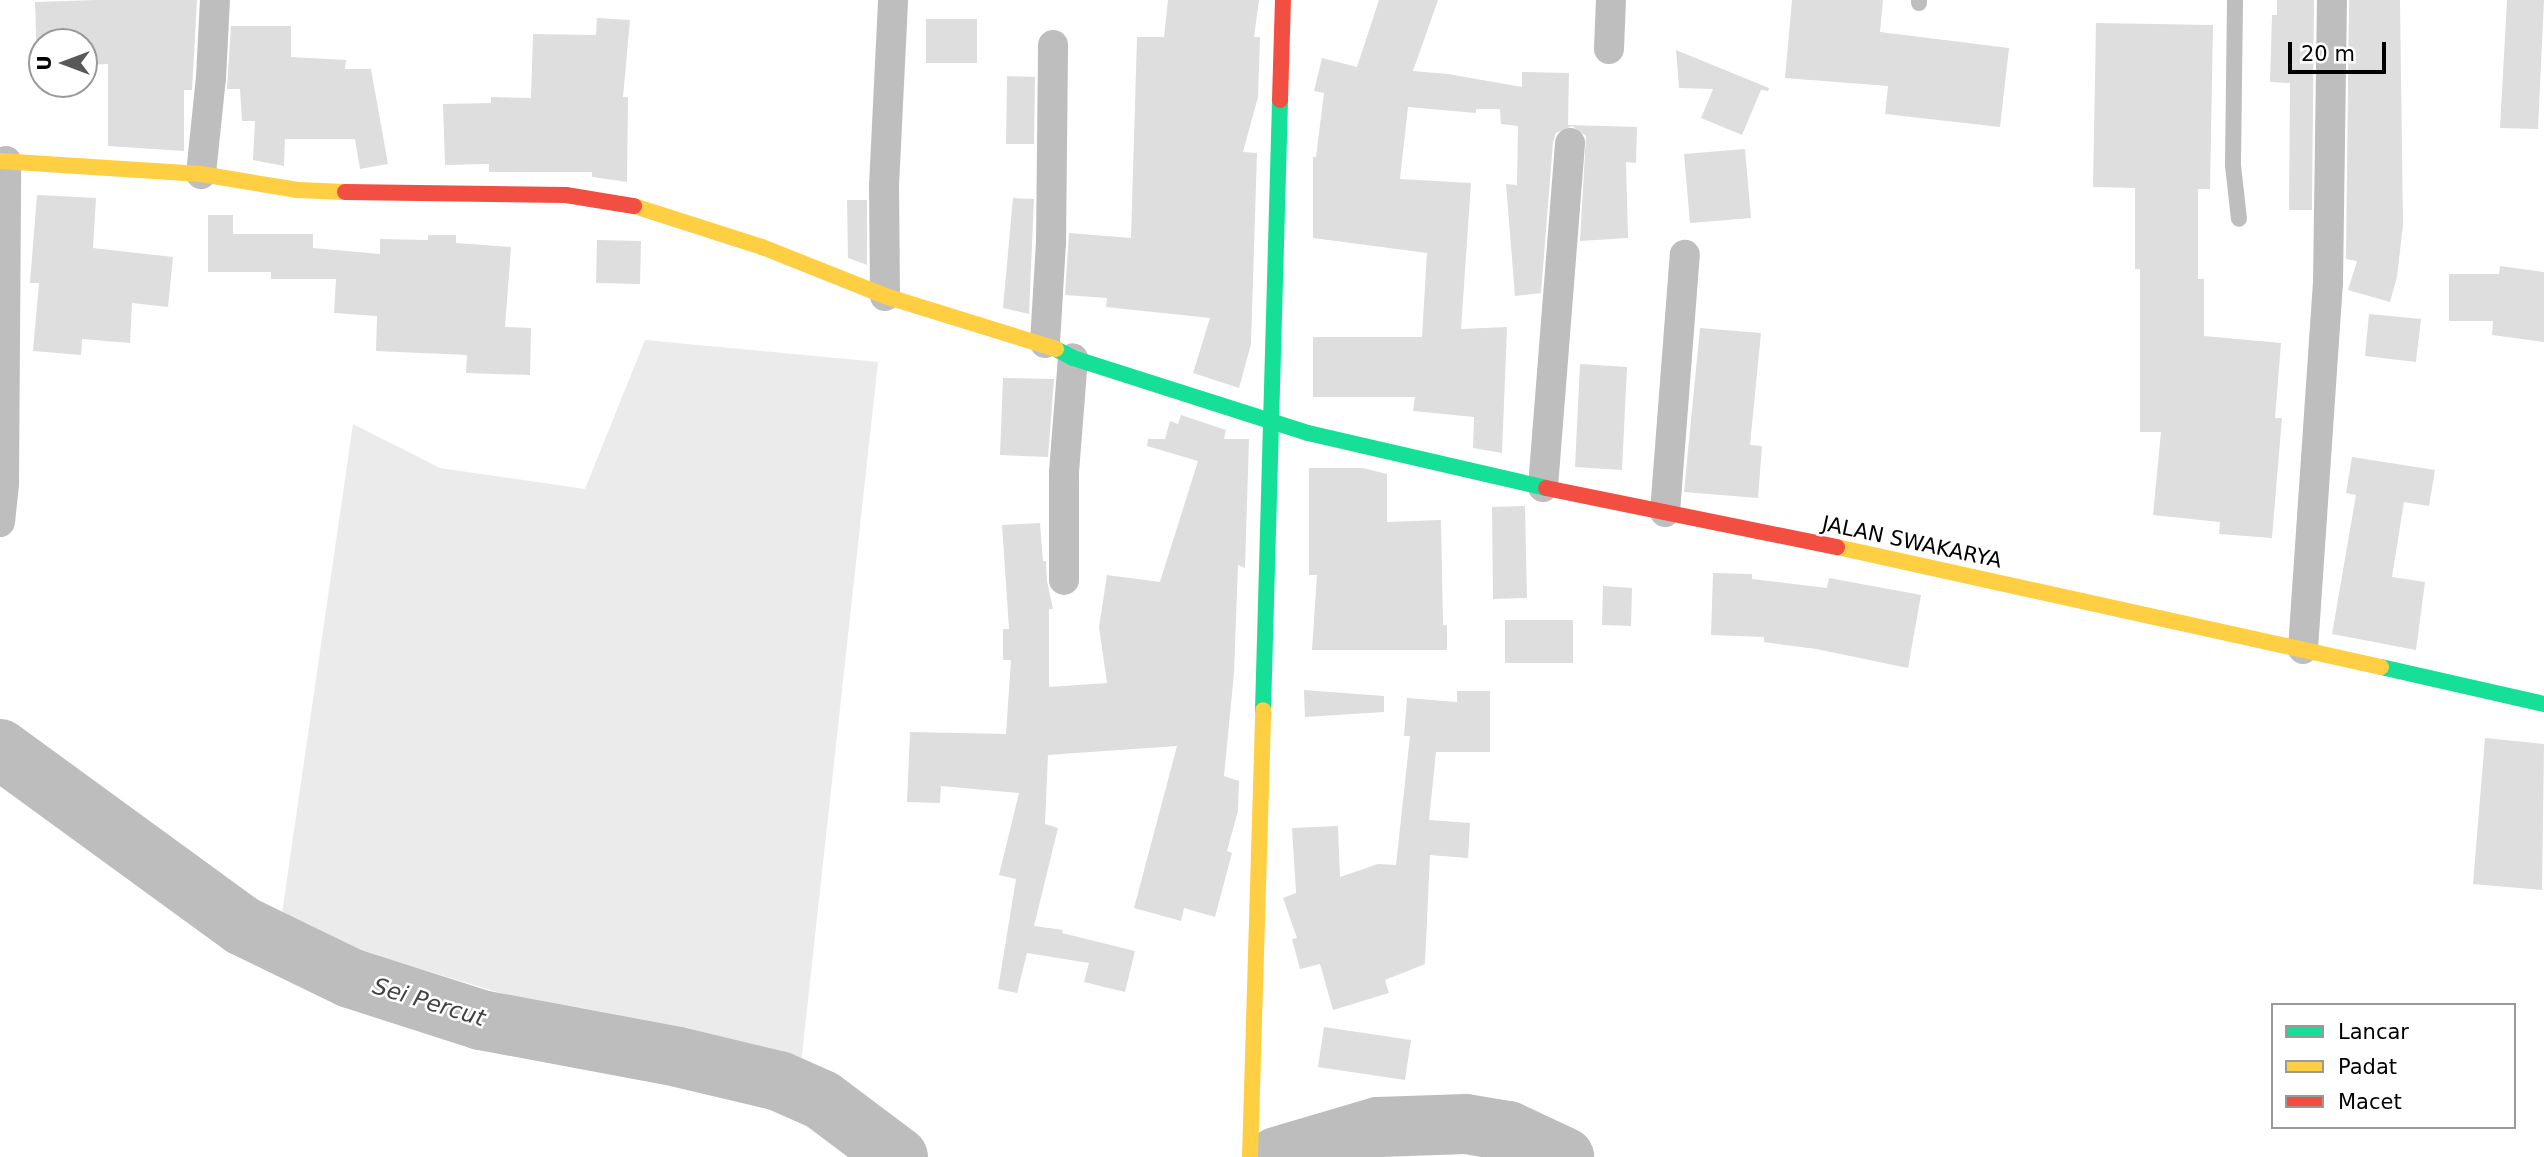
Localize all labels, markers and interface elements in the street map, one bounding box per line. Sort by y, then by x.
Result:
north arrow [28,28,98,98]
scale bar [2292,28,2390,72]
text: 20 m [2301,42,2355,66]
text: U [33,55,55,71]
street label: JALAN SWAKARYA [1820,511,2004,573]
water label: Sei Percut [369,972,489,1032]
legend [2271,1003,2516,1129]
text: Lancar [2338,1020,2409,1044]
text: Padat [2338,1055,2397,1079]
text: Macet [2338,1090,2402,1114]

